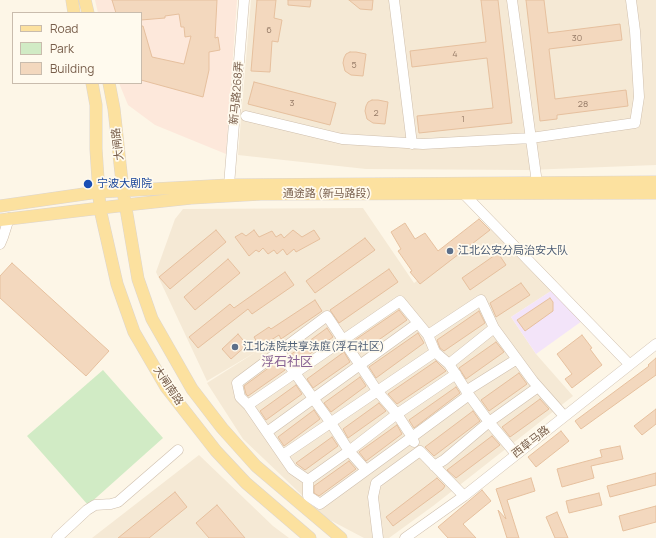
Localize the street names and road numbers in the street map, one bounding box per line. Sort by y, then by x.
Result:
street label: 新马路268弄 [228,61,246,125]
street label: 大闸路 [109,127,127,161]
street label: 通途路 (新马路段) [283,187,371,201]
street label: 大闸南路 [150,364,186,408]
street label: 西草马路 [510,423,552,461]

